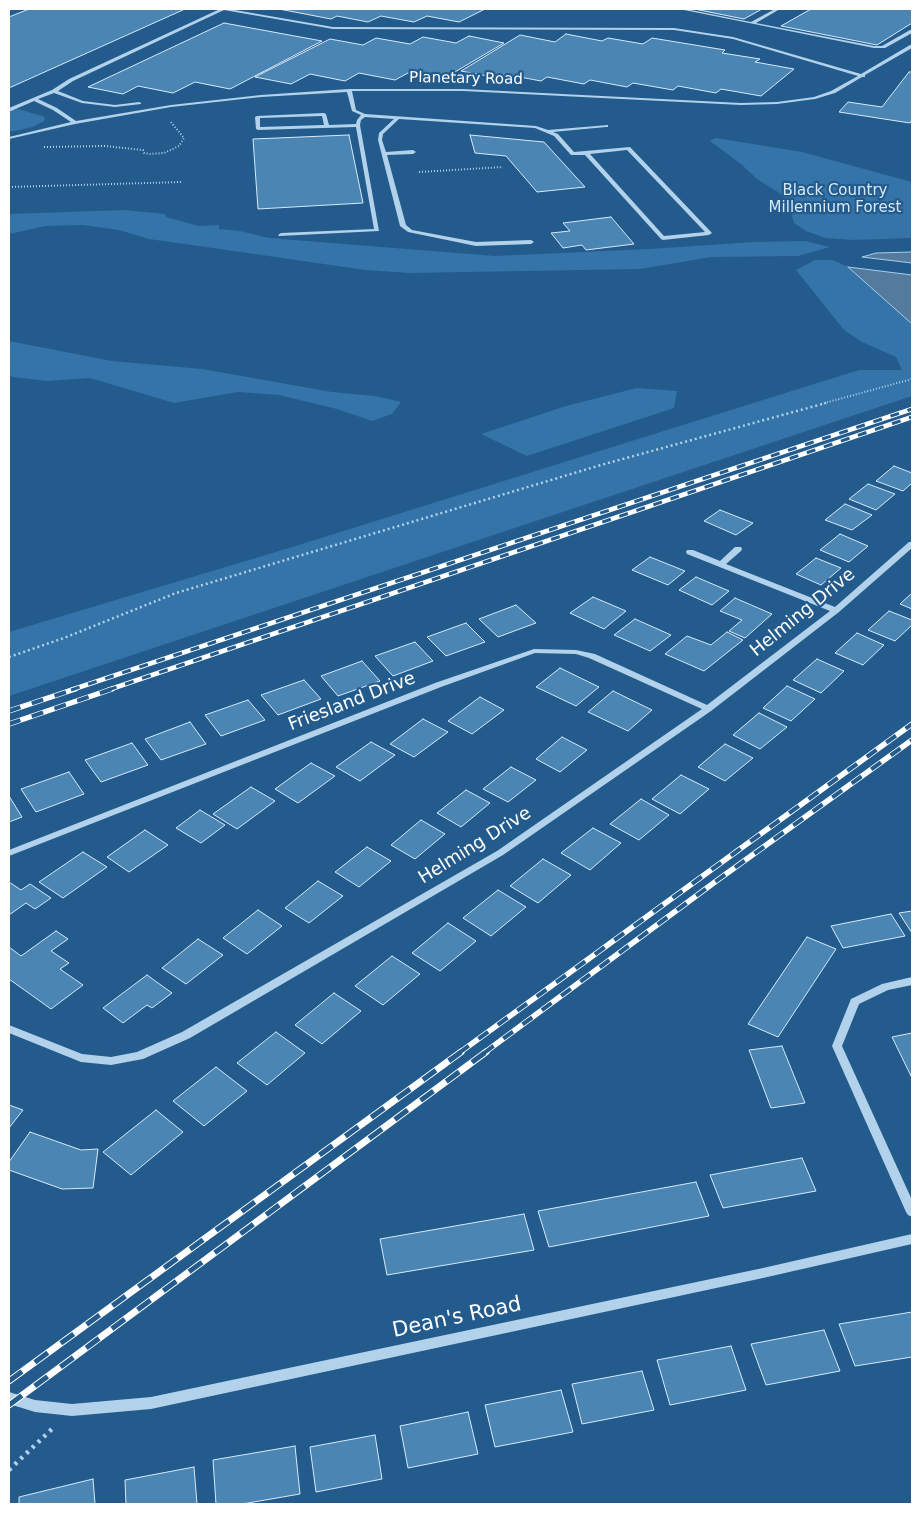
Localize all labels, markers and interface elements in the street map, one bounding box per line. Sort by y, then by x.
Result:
street label: Planetary Road [409,69,523,89]
park label: Black Country Millennium Forest [769,182,901,217]
street label: Helming Drive [746,564,860,662]
street label: Friesland Drive [285,668,419,736]
street label: Helming Drive [415,803,535,889]
street label: Dean's Road [390,1292,524,1344]

